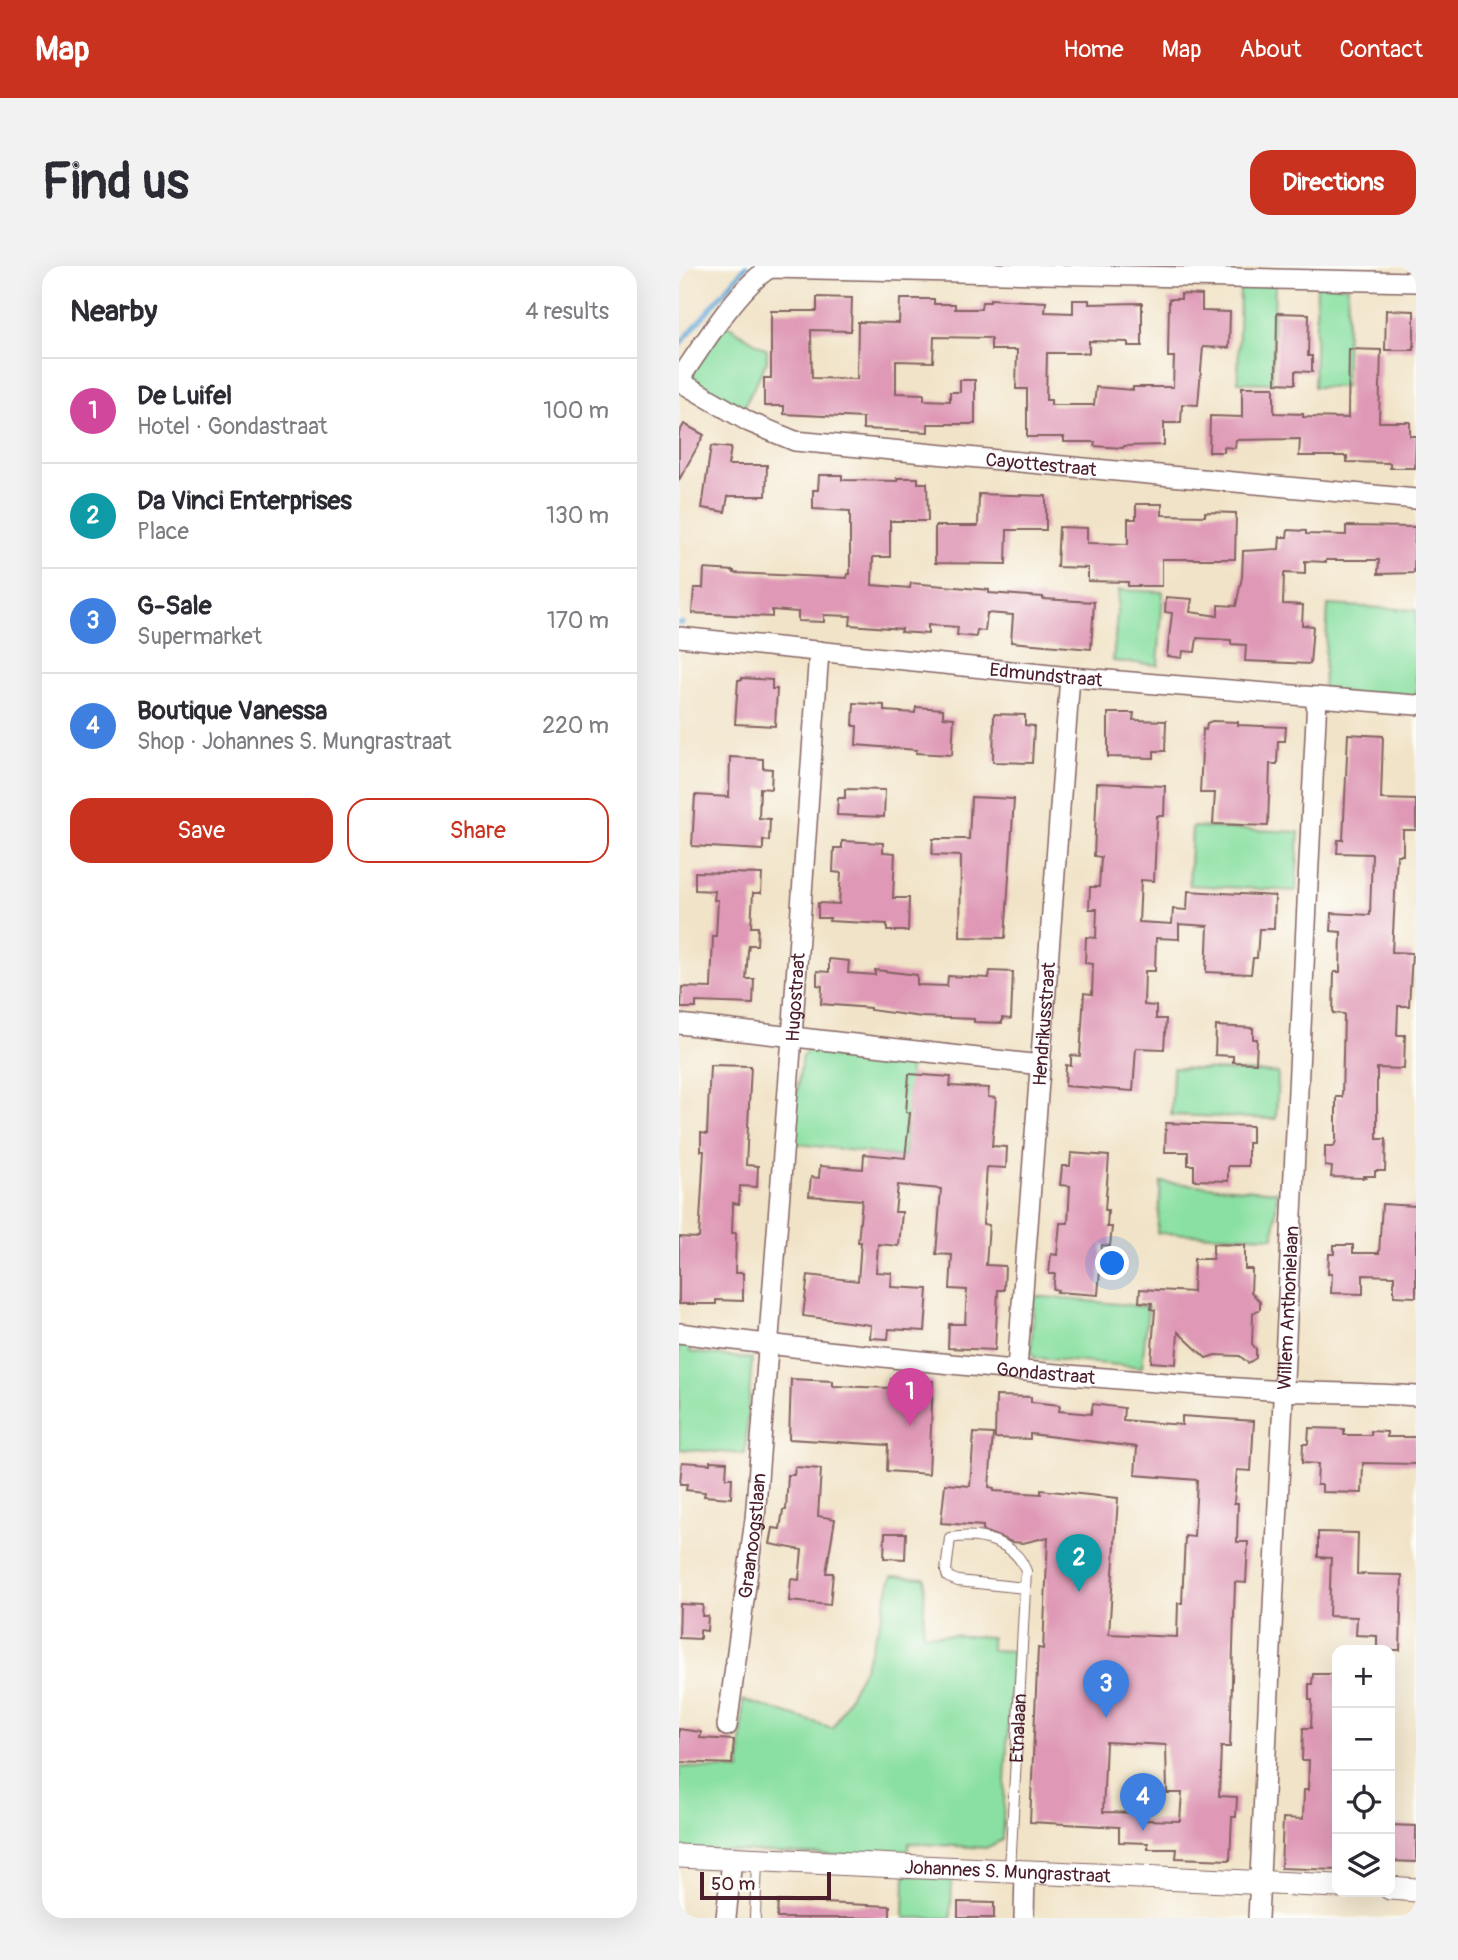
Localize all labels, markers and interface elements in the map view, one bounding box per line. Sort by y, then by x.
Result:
text: Map [35,29,90,70]
text: Home [1063,35,1124,64]
text: Map [1162,35,1202,64]
text: About [1240,35,1302,64]
text: Contact [1340,35,1423,64]
button: Directions [1250,150,1416,215]
text: Find us [42,152,189,213]
text: Nearby [70,293,157,330]
text: 4 results [525,297,609,326]
text: De Luifel [137,380,232,412]
text: 1 [89,396,98,425]
text: 100 m [543,396,609,425]
text: Hotel · Gondastraat [137,412,328,441]
street label: Cayottestraat [984,448,1098,482]
text: Da Vinci Enterprises [137,485,352,517]
text: 2 [87,501,99,530]
text: 130 m [546,501,609,530]
text: Place [137,517,189,546]
text: G-Sale [137,590,212,622]
text: 3 [87,606,99,635]
text: 170 m [547,606,609,635]
text: Supermarket [137,622,262,651]
street label: Edmundstraat [988,658,1104,693]
text: Boutique Vanessa [137,695,327,727]
text: 4 [86,711,100,740]
text: 220 m [542,711,609,740]
text: Shop · Johannes S. Mungrastraat [137,727,452,756]
button: Save [70,798,333,863]
button: Share [347,798,609,863]
street label: Hugostraat [781,952,811,1043]
street label: Hendrikusstraat [1028,961,1061,1087]
street label: Willem Anthonielaan [1273,1225,1304,1390]
your location [1095,1246,1129,1280]
street label: Gondastraat [995,1357,1097,1390]
pin: 1 [887,1368,933,1426]
street label: Graanoogstlaan [733,1472,771,1600]
pin: 2 [1056,1534,1102,1592]
map controls [1332,1645,1395,1897]
button: + [1332,1645,1395,1708]
pin: 3 [1083,1660,1129,1718]
street label: Etnalaan [1005,1693,1032,1764]
button: − [1332,1708,1395,1771]
button: locate [1332,1771,1395,1834]
pin: 4 [1120,1773,1166,1831]
button: layers [1332,1834,1395,1897]
street label: Johannes S. Mungrastraat [904,1855,1112,1889]
scale bar [700,1869,831,1901]
text: 50 m [711,1872,755,1896]

